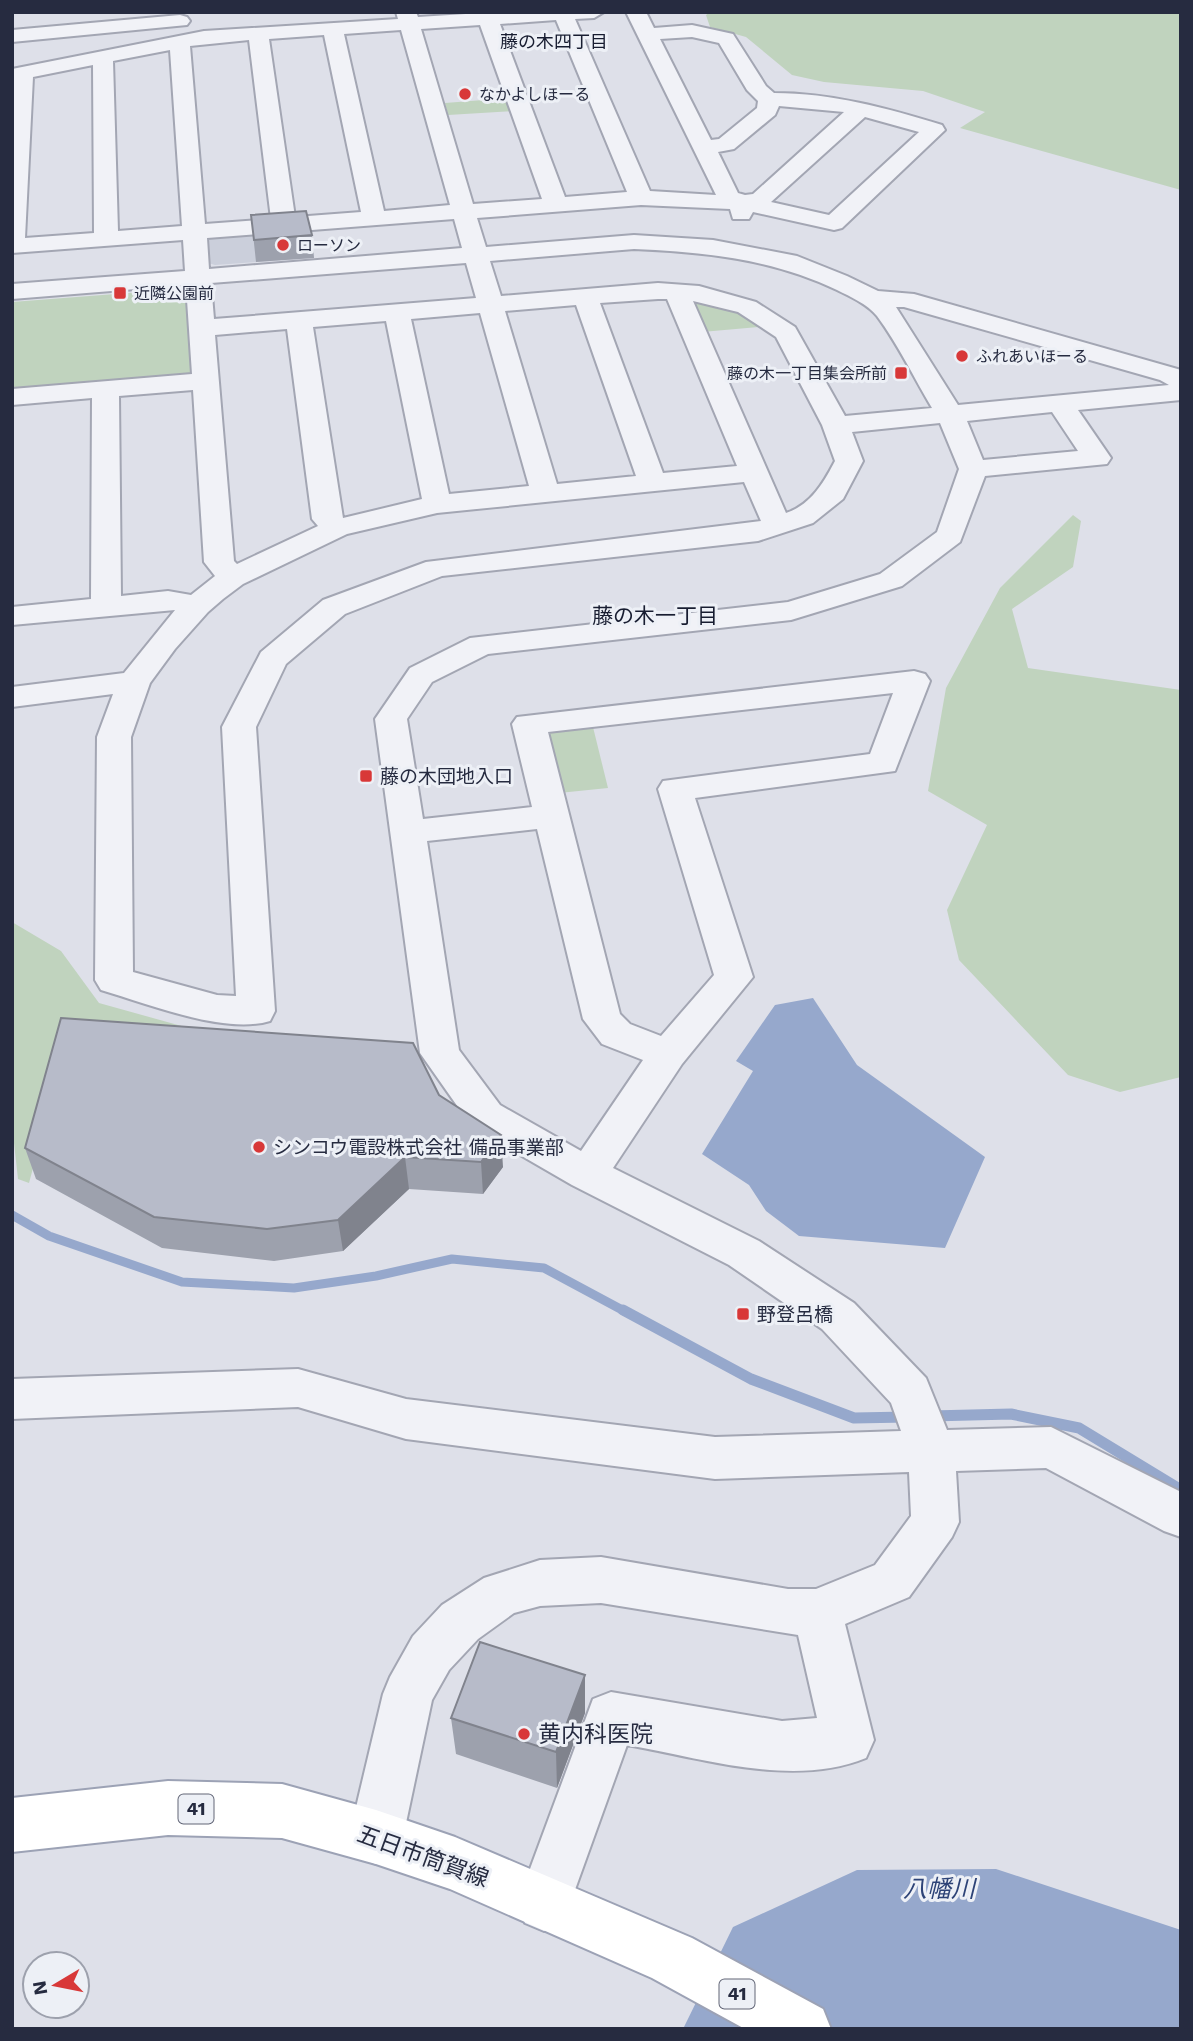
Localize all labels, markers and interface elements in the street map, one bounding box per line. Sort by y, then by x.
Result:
district label: 藤の木四丁目 [500,31,608,52]
place label: なかよしほーる [479,85,590,104]
marker: なかよしほーる [457,86,473,102]
place label: ローソン [297,236,361,255]
marker: ローソン [275,237,291,253]
place label: 近隣公園前 [134,284,214,303]
marker: 近隣公園前 [112,285,128,301]
place label: ふれあいほーる [976,347,1088,366]
marker: ふれあいほーる [954,348,970,364]
place label: 藤の木一丁目集会所前 [727,364,887,383]
marker: 藤の木一丁目集会所前 [893,365,909,381]
district label: 藤の木一丁目 [592,603,718,628]
place label: 藤の木団地入口 [380,765,513,788]
marker: 藤の木団地入口 [358,768,374,784]
place label: シンコウ電設株式会社 備品事業部 [273,1136,564,1159]
marker: シンコウ電設株式会社 備品事業部 [251,1139,267,1155]
place label: 野登呂橋 [757,1303,833,1326]
marker: 野登呂橋 [735,1306,751,1322]
place label: 黄内科医院 [538,1721,653,1748]
marker: 黄内科医院 [516,1726,532,1742]
road number: 41 [178,1795,214,1824]
street label: 五日市筒賀線 [353,1820,492,1893]
water label: 八幡川 [903,1875,978,1903]
north arrow [21,1950,91,2020]
text: N [27,1979,52,1997]
road number: 41 [720,1980,754,2008]

